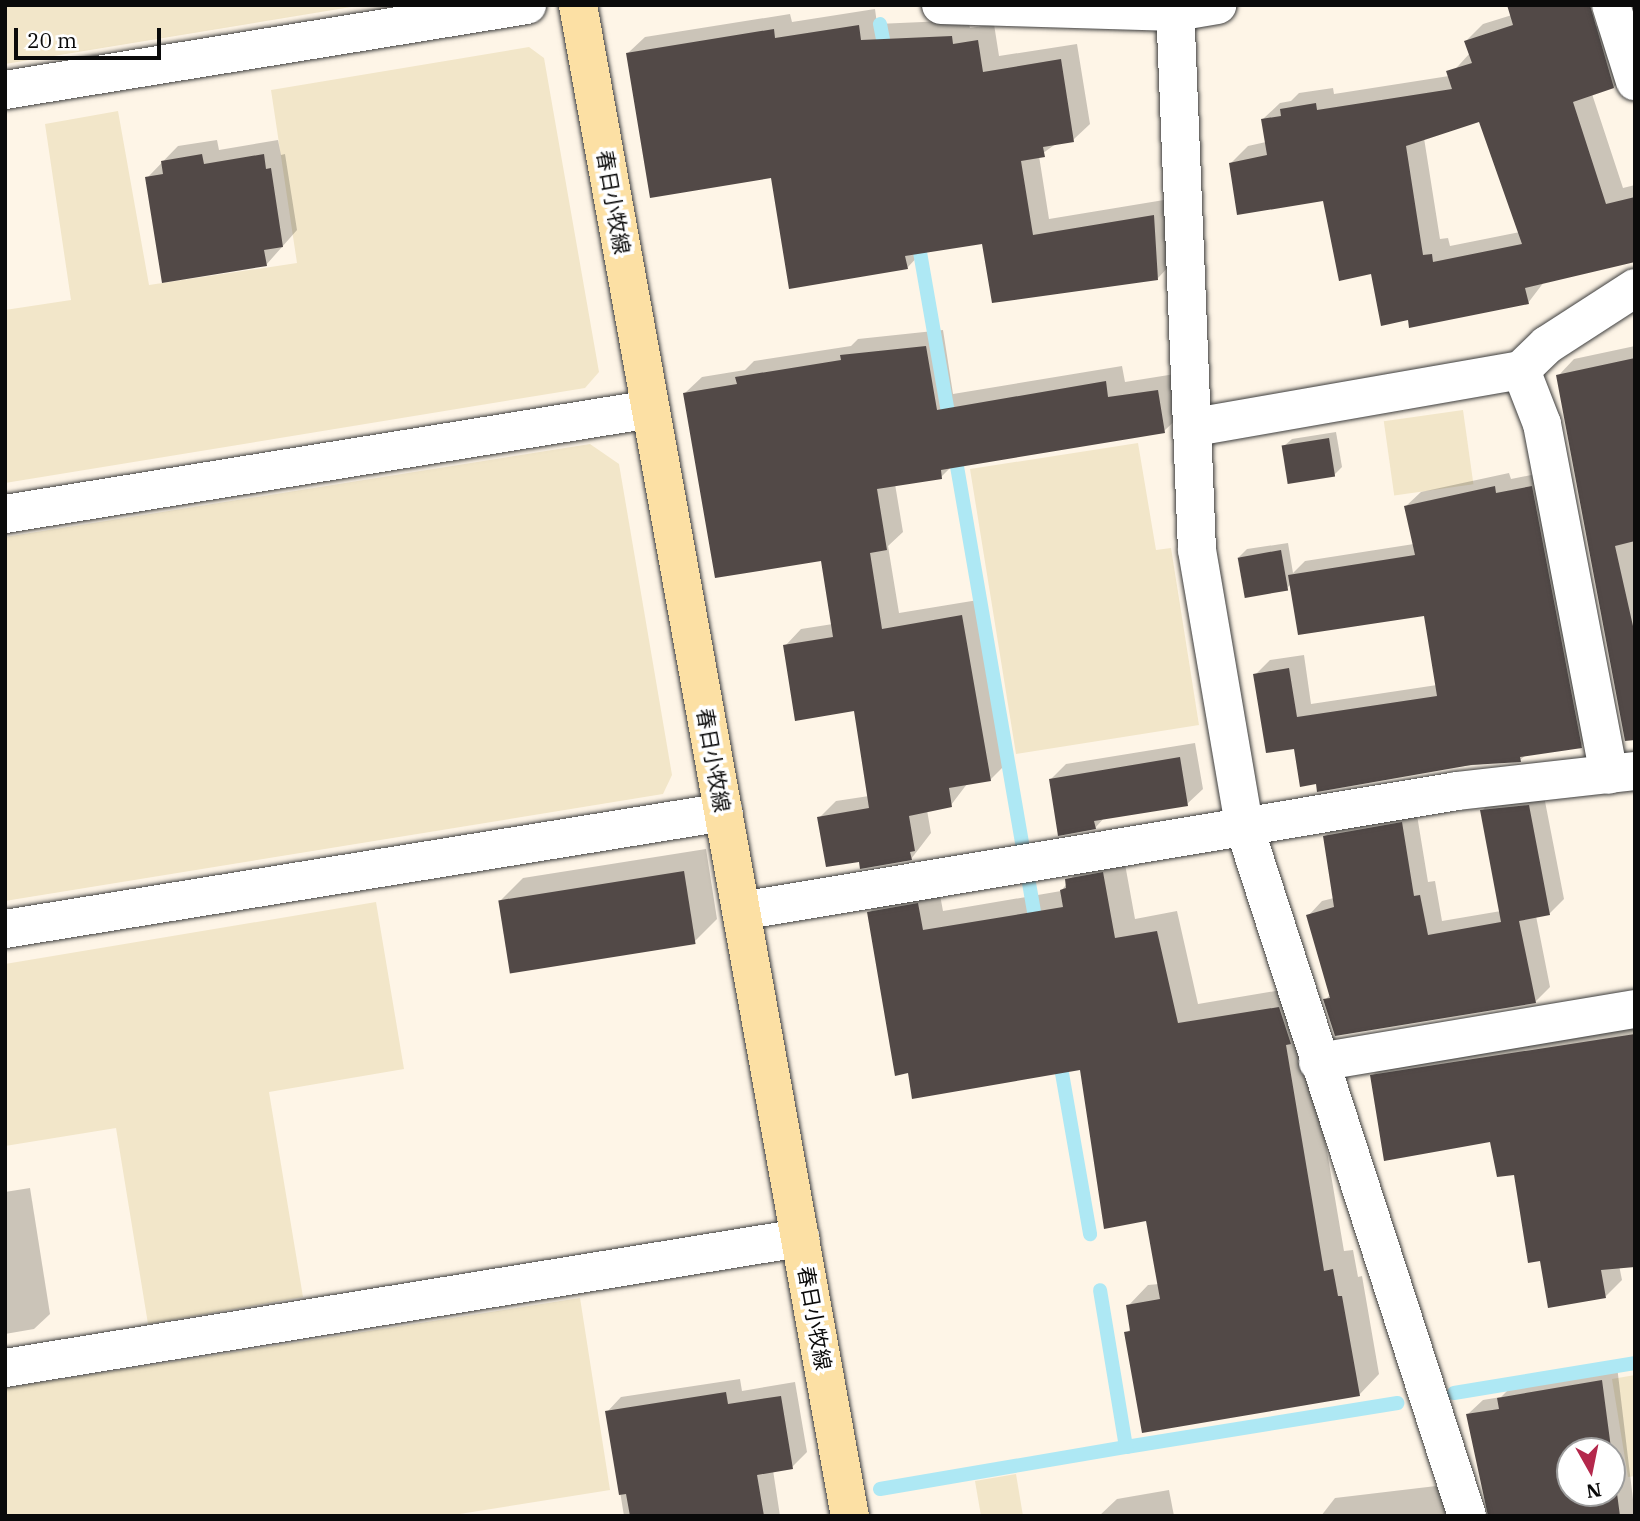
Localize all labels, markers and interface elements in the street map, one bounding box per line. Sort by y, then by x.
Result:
scale bar [18,14,164,58]
text: 20 m [27,26,77,54]
street label: 春日小牧線 [592,148,636,256]
street label: 春日小牧線 [692,706,736,814]
street label: 春日小牧線 [793,1264,837,1372]
north arrow [1556,1437,1626,1507]
text: N [1585,1478,1603,1504]

